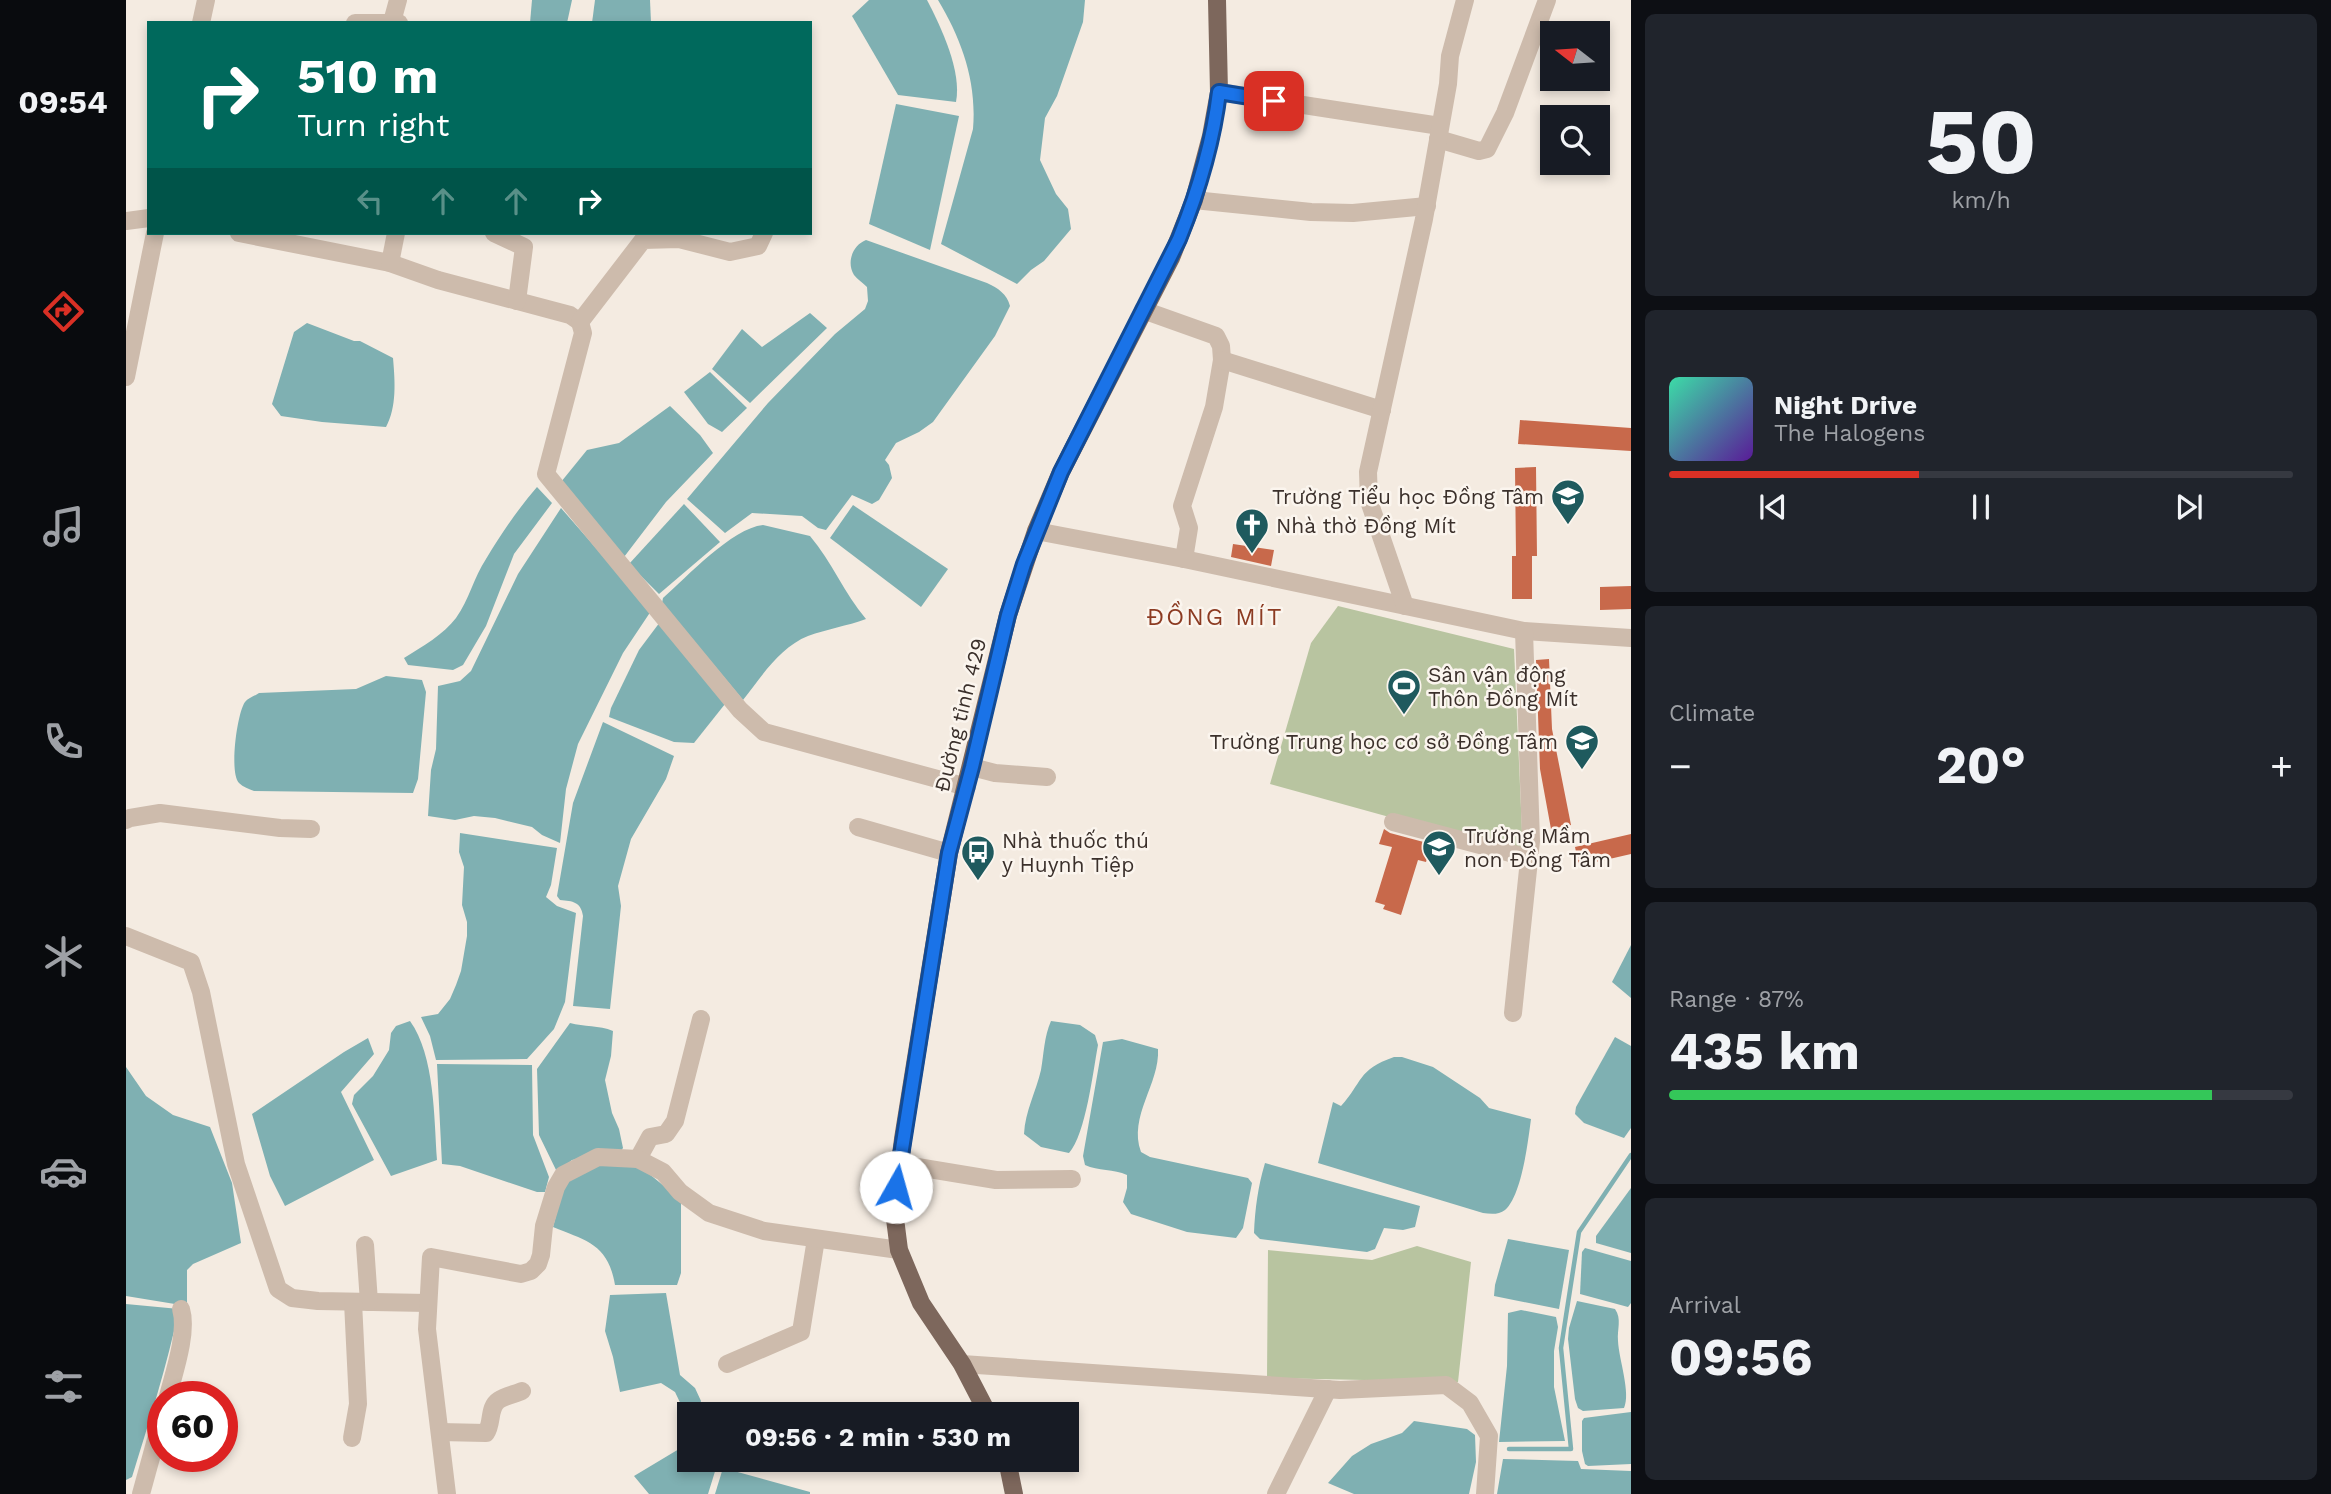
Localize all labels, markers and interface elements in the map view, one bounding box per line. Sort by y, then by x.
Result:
north arrow [1540,21,1610,91]
map controls [1540,21,1610,175]
text: 510 m [297,47,438,105]
icon: right [182,49,273,140]
pin [1244,71,1304,131]
icon: arrive [1255,82,1293,120]
text: 09:54 [18,83,108,121]
text: 50 [1925,88,2037,195]
button: search [1540,105,1610,175]
text: Turn right [297,106,449,144]
icon: left [351,182,389,220]
icon: ahead [424,182,462,220]
icon: ahead [497,182,535,220]
icon: right [570,182,608,220]
text: km/h [1951,187,2011,214]
icon: directions [39,287,88,336]
text: Night Drive [1774,390,1917,420]
text: The Halogens [1774,420,1925,447]
school or university icon: Trường Tiểu học Đồng Tâm [1549,477,1587,526]
place label: Trường Tiểu học Đồng Tâm [1272,484,1544,509]
icon: previous [1754,488,1792,526]
icon: pause [1962,488,2000,526]
icon: next [2170,488,2208,526]
icon: music [39,502,88,551]
church icon: Nhà thờ Đồng Mít [1233,506,1271,555]
place label: Nhà thờ Đồng Mít [1276,513,1456,538]
district label: ĐỒNG MÍT [1147,601,1283,631]
street label: Đường tỉnh 429 [929,636,991,794]
place label: Sân vận động Thôn Đồng Mít [1428,662,1578,711]
sports icon: Sân vận động Thôn Đồng Mít [1385,667,1423,716]
text: Climate [1669,700,1755,727]
icon: phone [39,717,88,766]
school or university icon: Trường Trung học cơ sở Đồng Tâm [1563,722,1601,771]
place label: Trường Trung học cơ sở Đồng Tâm [1210,729,1558,754]
text: 20° [1936,735,2026,796]
text: − [1669,744,1692,788]
text: + [2270,744,2293,788]
place label: Trường Mầm non Đồng Tâm [1464,823,1611,872]
place label: Nhà thuốc thú y Huynh Tiệp [1002,828,1149,877]
school or university icon: Trường Mầm non Đồng Tâm [1420,828,1458,877]
bus stop icon: Nhà thuốc thú y Huynh Tiệp [959,833,997,882]
icon: climate [39,932,88,981]
text: Range · 87% [1669,986,1804,1013]
text: 435 km [1669,1021,1860,1082]
icon: car [39,1147,88,1196]
position arrow [859,1150,933,1224]
text: Arrival [1669,1292,1741,1319]
text: 09:56 [1669,1327,1813,1388]
icon: filters [39,1362,88,1411]
speed limit sign: 60 [147,1381,238,1472]
text: 09:56 · 2 min · 530 m [745,1422,1011,1452]

